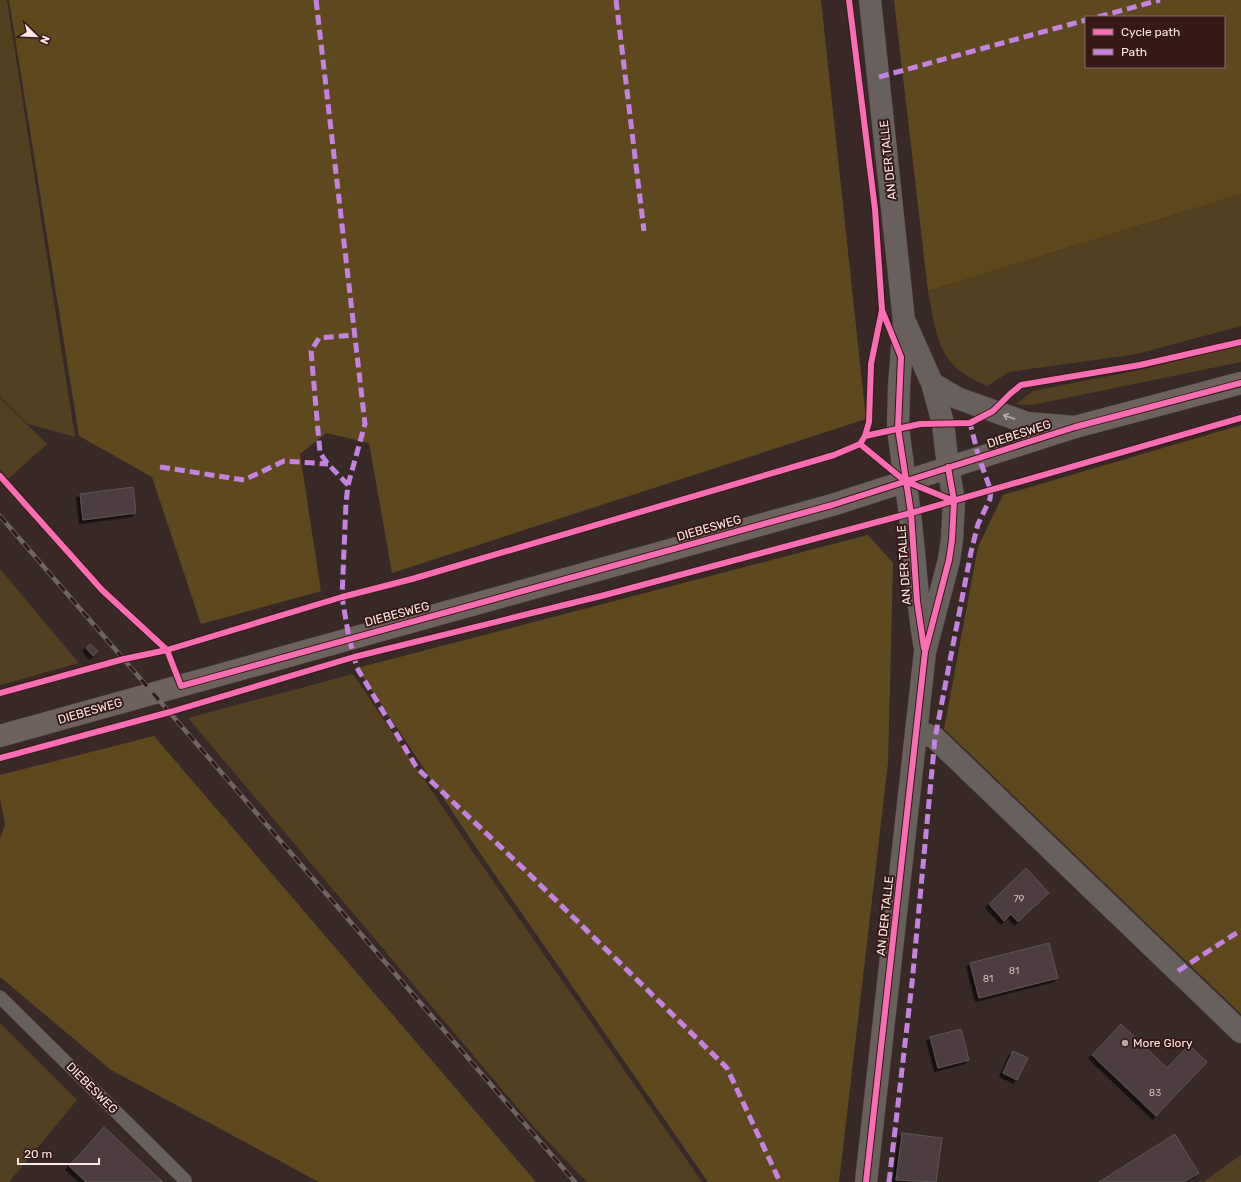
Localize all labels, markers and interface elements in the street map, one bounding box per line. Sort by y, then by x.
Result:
north arrow [16,16,56,56]
legend [1085,16,1225,68]
text: Cycle path [1121,25,1180,39]
text: N [37,34,52,46]
text: Path [1121,45,1147,59]
street label: AN DER TALLE [877,119,899,201]
one-way arrow [1003,412,1015,420]
street label: DIEBESWEG [985,417,1053,451]
street label: DIEBESWEG [675,512,743,544]
street label: AN DER TALLE [894,524,914,606]
street label: DIEBESWEG [363,599,431,629]
street label: DIEBESWEG [56,695,124,727]
street label: AN DER TALLE [874,875,896,957]
house number: 79 [1013,893,1025,905]
house number: 81 [1009,965,1019,977]
house number: 81 [983,973,993,985]
place label: More Glory [1133,1036,1193,1050]
marker: More Glory [1120,1038,1130,1048]
street label: DIEBESWEG [64,1060,120,1116]
house number: 83 [1149,1087,1161,1099]
scale bar [18,1140,99,1166]
text: 20 m [24,1147,52,1161]

